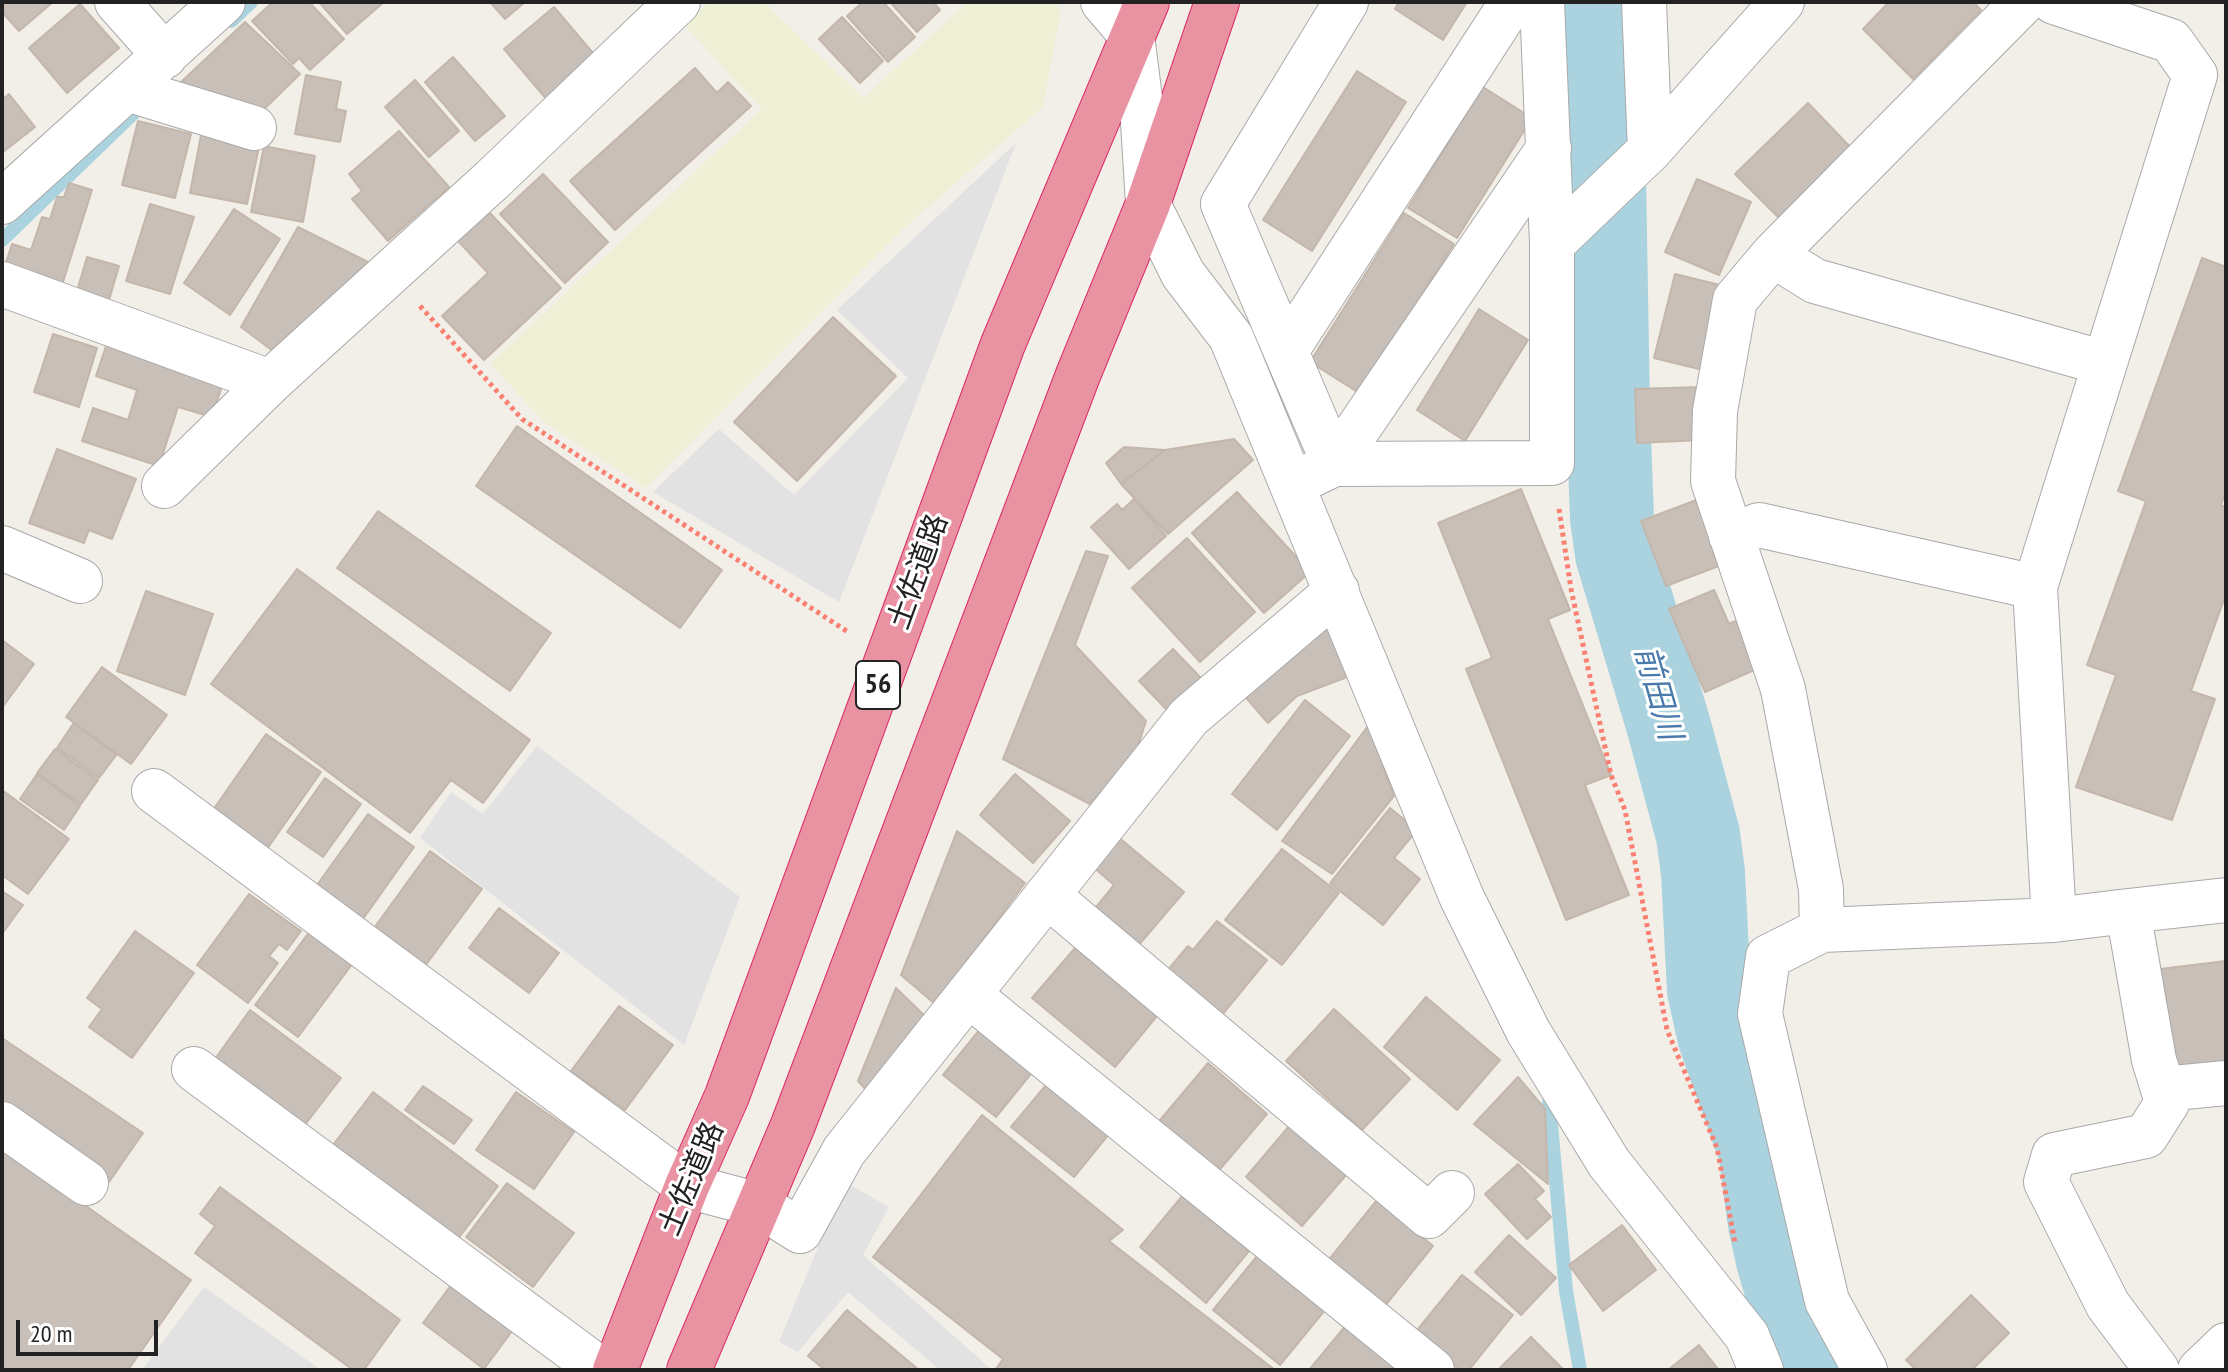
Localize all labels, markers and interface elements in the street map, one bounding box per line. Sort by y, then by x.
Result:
street label: 土佐道路 [882,509,956,635]
water label: 前田川 [1625,642,1689,744]
road number: 56 [856,661,900,709]
street label: 土佐道路 [652,1117,732,1241]
scale bar [20,1304,162,1354]
text: 20 m [30,1318,72,1349]

